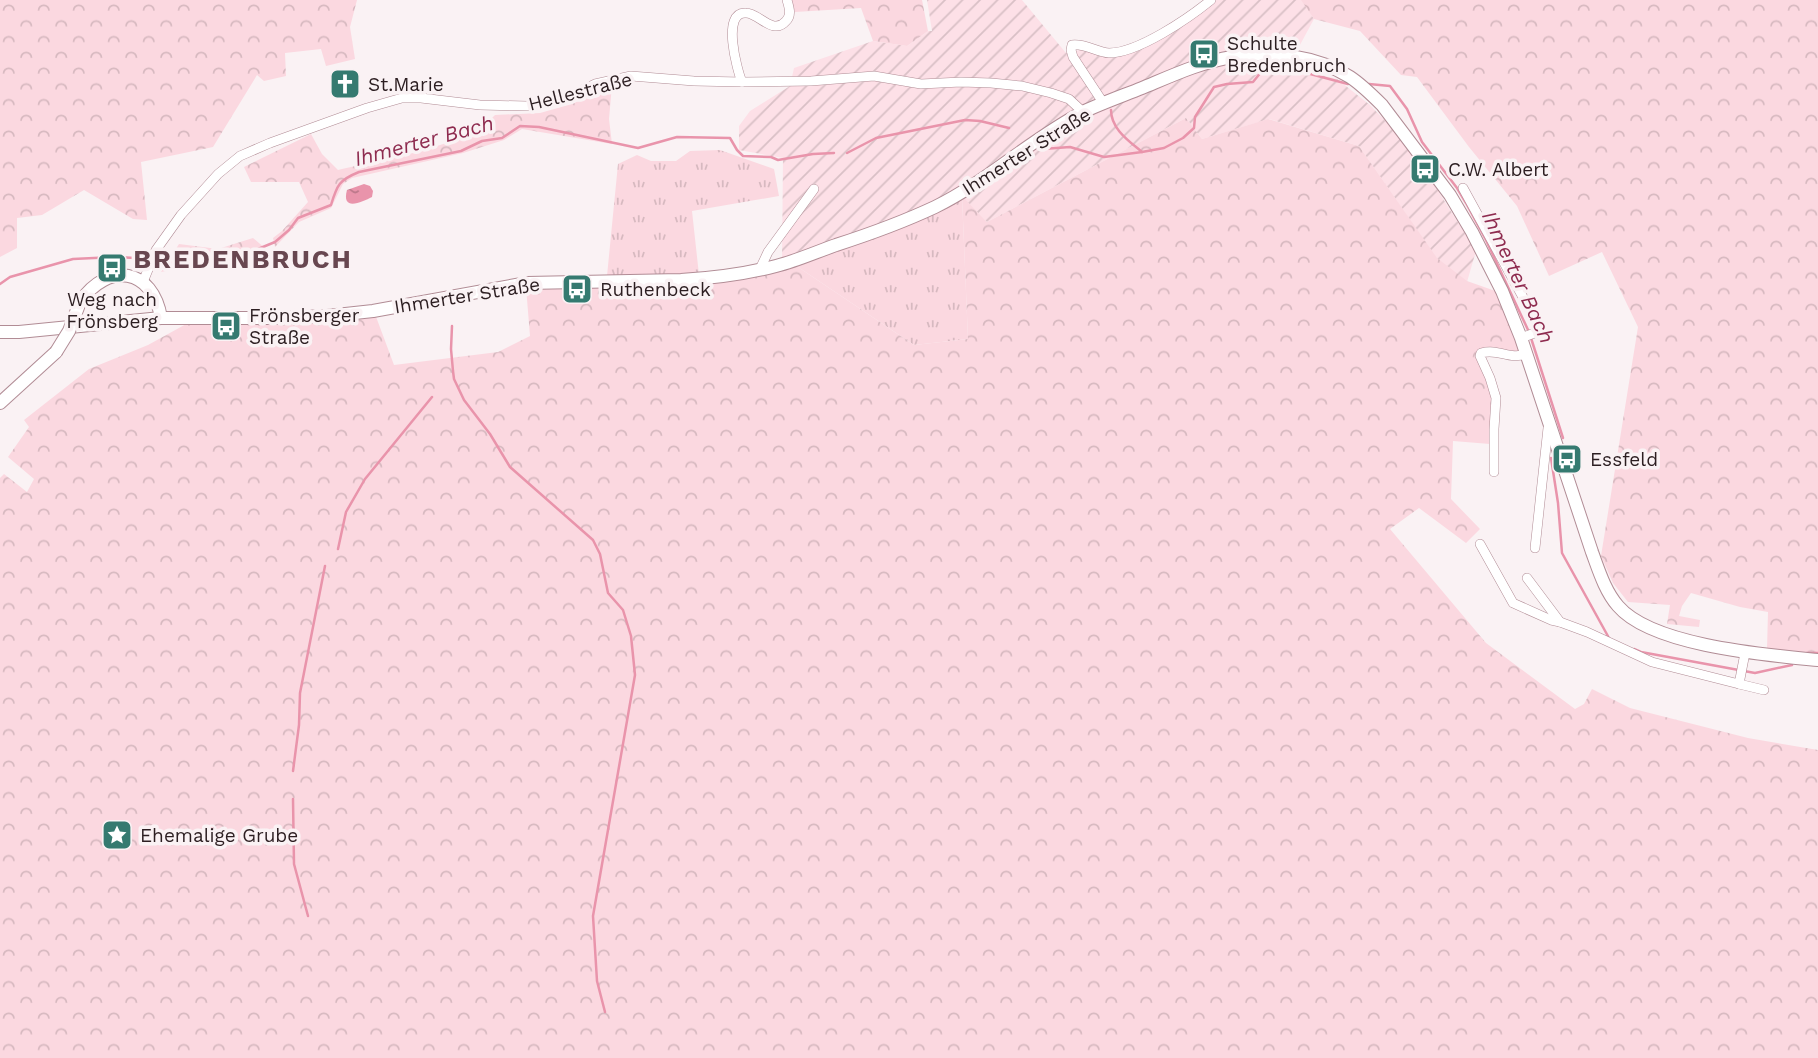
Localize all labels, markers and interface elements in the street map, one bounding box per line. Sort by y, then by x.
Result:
place label: Schulte Bredenbruch [1227,32,1346,77]
bus stop icon: Schulte Bredenbruch [1187,37,1221,71]
church icon: St.Marie [328,67,362,101]
street label: Hellestraße [526,67,634,115]
place label: St.Marie [368,73,444,96]
street label: Ihmerter Straße [958,103,1095,200]
water label: Ihmerter Bach [351,110,496,171]
bus stop icon: C.W. Albert [1408,152,1442,186]
place label: C.W. Albert [1448,158,1549,181]
water label: Ihmerter Bach [1477,207,1560,347]
district label: BREDENBRUCH [133,244,353,274]
bus stop icon: Weg nach Frönsberg [95,251,129,285]
bus stop icon: Ruthenbeck [560,272,594,306]
street label: Ihmerter Straße [393,273,542,318]
place label: Ruthenbeck [600,278,711,301]
place label: Weg nach Frönsberg [66,288,159,333]
place label: Frönsberger Straße [249,304,360,349]
bus stop icon: Frönsberger Straße [209,309,243,343]
bus stop icon: Essfeld [1550,442,1584,476]
place label: Essfeld [1590,448,1658,471]
place icon: Ehemalige Grube [100,818,134,852]
place label: Ehemalige Grube [140,824,298,847]

